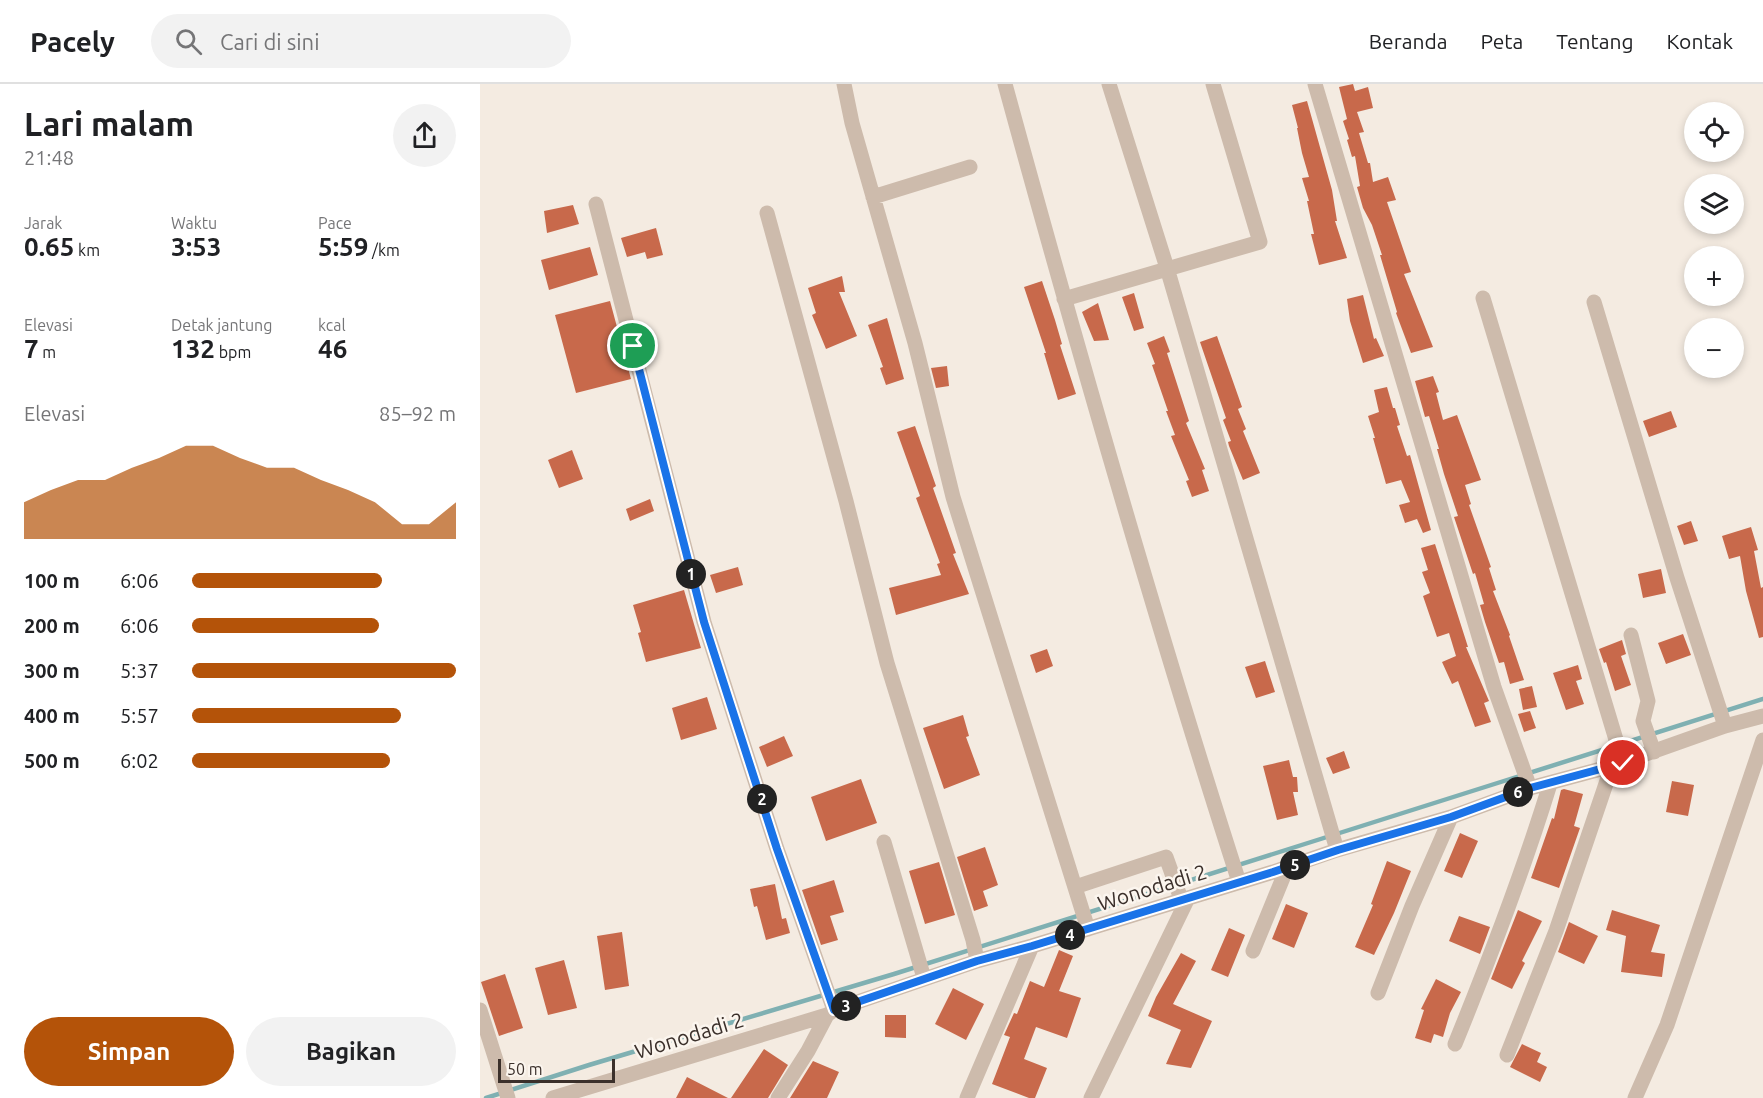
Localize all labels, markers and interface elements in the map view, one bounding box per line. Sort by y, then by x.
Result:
search box [151,14,571,68]
icon: search [172,25,205,58]
text: Pacely [30,26,115,57]
text: Cari di sini [220,29,320,54]
text: Beranda [1369,29,1448,53]
text: Peta [1481,29,1523,53]
text: Tentang [1556,29,1634,53]
text: Kontak [1667,29,1733,53]
map controls [1684,102,1744,378]
button: locate [1684,102,1744,162]
button: share [393,104,456,167]
text: Lari malam [24,105,194,142]
text: 21:48 [24,146,74,169]
button: layers [1684,174,1744,234]
text: Jarak [24,214,62,232]
text: Waktu [171,214,217,232]
text: Pace [318,214,352,232]
text: 0.65 [24,232,74,261]
text: 3:53 [171,232,221,261]
text: 5:59 [318,232,368,261]
text: km [74,241,100,259]
text: /km [368,241,400,259]
button: + [1684,246,1744,306]
text: Elevasi [24,316,73,334]
text: Detak jantung [171,316,272,334]
text: kcal [318,316,346,334]
button: − [1684,318,1744,378]
pin [607,320,658,371]
icon: arrive [616,329,649,362]
text: 7 [24,334,39,363]
text: 132 [171,334,215,363]
text: 46 [318,334,347,363]
text: m [39,343,56,361]
text: bpm [215,343,251,361]
text: Elevasi [24,402,85,425]
text: 85–92 m [379,402,456,425]
pin: 1 [676,559,706,589]
text: 1 [686,565,696,583]
text: 100 m [24,569,80,592]
text: 6:06 [120,569,159,592]
text: 200 m [24,614,80,637]
text: 6:06 [120,614,159,637]
text: 300 m [24,659,80,682]
text: 5:37 [120,659,159,682]
text: 400 m [24,704,80,727]
text: 5:57 [120,704,159,727]
pin [1597,737,1648,788]
icon: check [1606,746,1639,779]
text: 500 m [24,749,80,772]
text: 6:02 [120,749,159,772]
pin: 6 [1503,777,1533,807]
text: 6 [1513,783,1523,801]
pin: 2 [747,784,777,814]
text: 2 [757,790,767,808]
pin: 5 [1280,850,1310,880]
text: 5 [1290,856,1300,874]
street label: Wonodadi 2 [1095,859,1209,915]
pin: 4 [1055,920,1085,950]
text: 4 [1065,926,1075,944]
pin: 3 [831,991,861,1021]
text: 3 [841,997,851,1015]
street label: Wonodadi 2 [632,1007,746,1063]
button: Simpan [24,1017,234,1086]
button: Bagikan [246,1017,456,1086]
scale bar [498,1056,615,1084]
text: 50 m [507,1060,543,1078]

